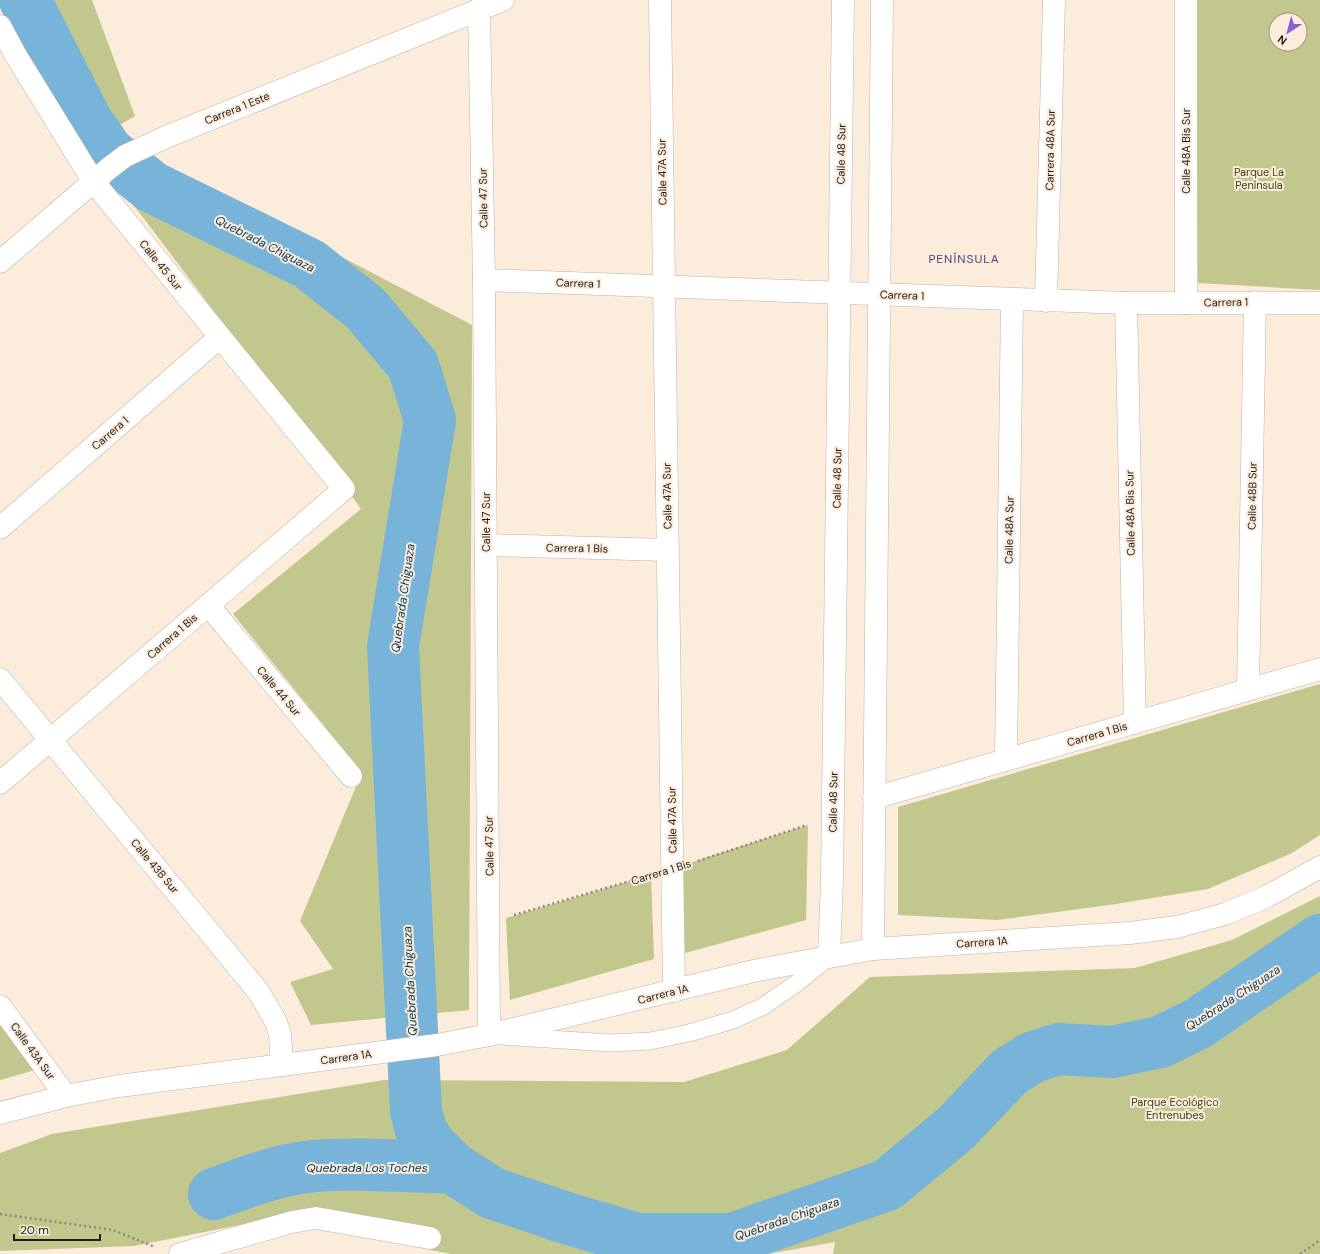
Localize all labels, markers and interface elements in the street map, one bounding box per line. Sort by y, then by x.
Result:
north arrow [1268,12,1308,52]
text: N [1275,32,1289,48]
street label: Carrera 1 Este [202,89,272,127]
street label: Calle 48A Bis Sur [1179,108,1193,194]
street label: Carrera 48A Sur [1042,109,1058,191]
street label: Calle 48 Sur [833,123,849,185]
street label: Calle 47A Sur [654,139,670,205]
park label: Parque La Península [1234,165,1284,192]
street label: Calle 47 Sur [475,168,491,228]
water label: Quebrada Chiguaza [212,212,318,276]
street label: Calle 45 Sur [136,237,186,293]
district label: PENÍNSULA [928,251,1000,267]
street label: Carrera 1 [556,275,600,291]
street label: Carrera 1 [880,287,924,303]
street label: Carrera 1 [1204,295,1248,309]
street label: Carrera 1 [89,413,131,453]
street label: Calle 48 Sur [829,447,845,509]
street label: Calle 48B Sur [1244,462,1260,530]
street label: Calle 47A Sur [659,463,675,529]
street label: Calle 48A Bis Sur [1122,470,1138,556]
street label: Calle 47 Sur [479,492,493,552]
street label: Calle 48A Sur [1001,496,1017,564]
street label: Carrera 1 Bis [546,540,608,556]
water label: Quebrada Chiguaza [387,542,419,654]
street label: Carrera 1 Bis [144,610,200,662]
street label: Calle 44 Sur [254,663,304,719]
street label: Carrera 1 Bis [1065,719,1129,749]
street label: Calle 48 Sur [825,771,841,833]
street label: Calle 47A Sur [664,787,680,853]
street label: Calle 47 Sur [481,816,497,876]
street label: Calle 43B Sur [128,836,182,896]
street label: Carrera 1 Bis [629,856,693,888]
water label: Quebrada Chiguaza [399,925,421,1036]
street label: Carrera 1A [956,933,1008,951]
water label: Quebrada Chiguaza [1183,961,1284,1035]
street label: Carrera 1A [636,981,690,1007]
street label: Calle 43A Sur [7,1020,59,1082]
street label: Carrera 1A [319,1046,373,1068]
park label: Parque Ecológico Entrenubes [1131,1095,1219,1122]
water label: Quebrada Los Toches [306,1160,428,1176]
water label: Quebrada Chiguaza [732,1193,842,1244]
scale bar [14,1216,100,1242]
text: 20 m [20,1222,49,1238]

